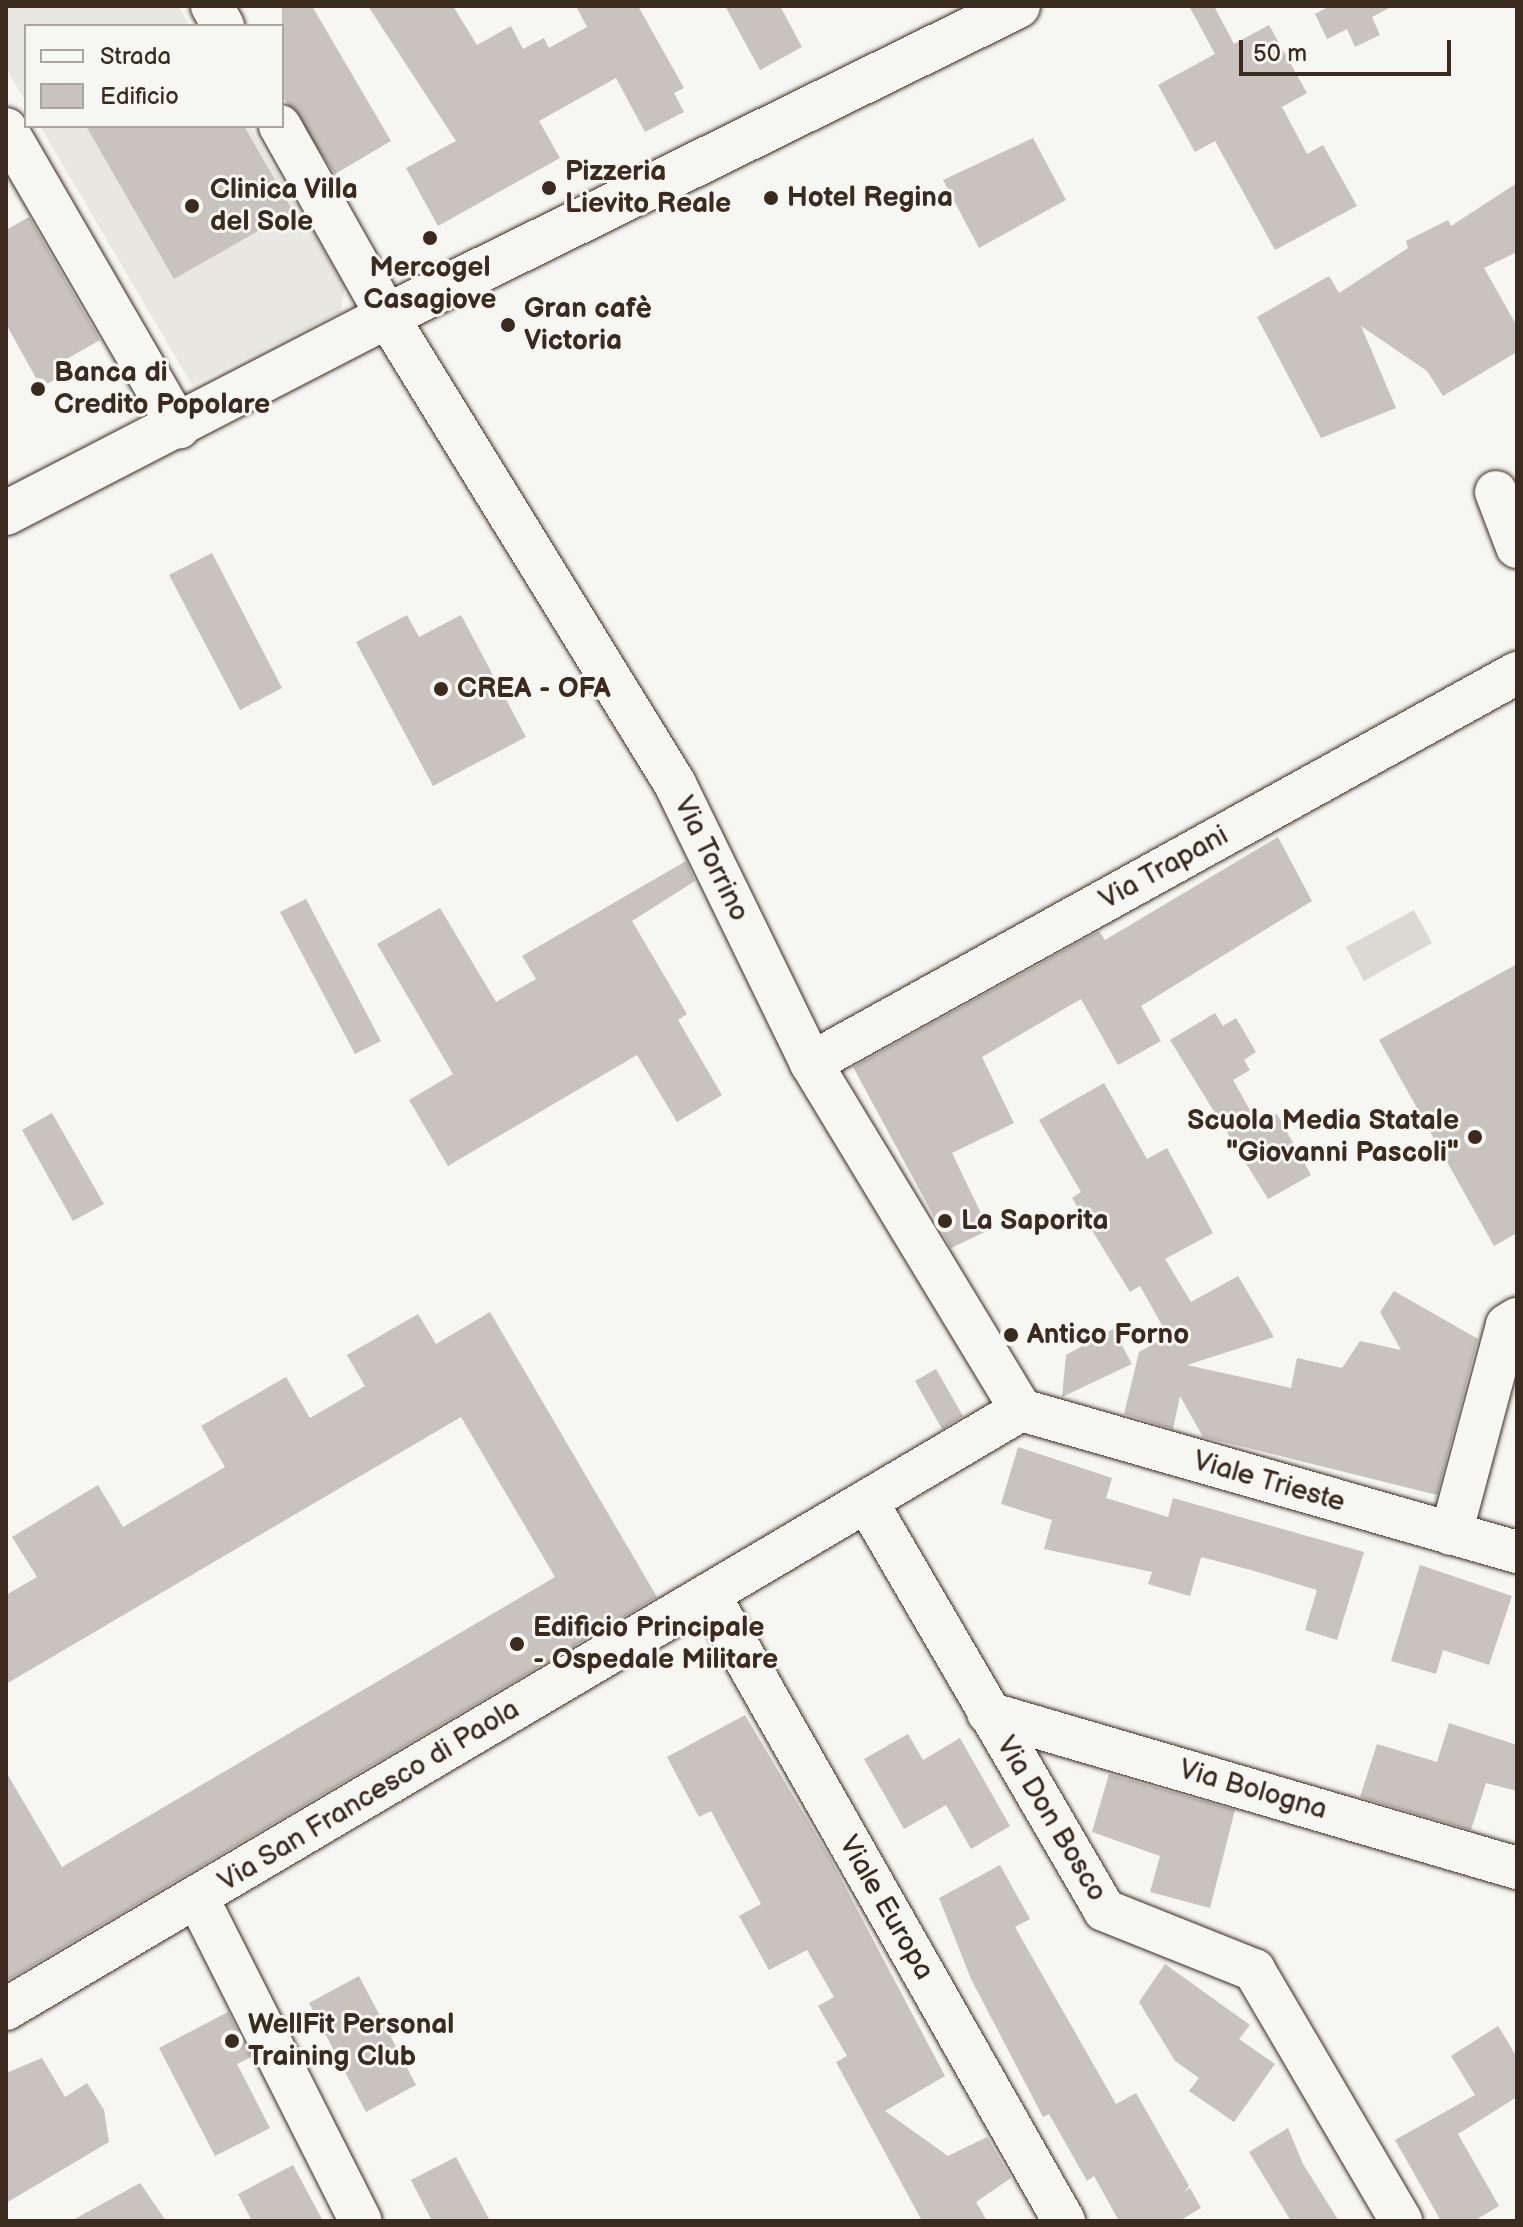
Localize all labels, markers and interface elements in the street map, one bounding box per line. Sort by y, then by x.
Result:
legend [24,24,284,128]
scale bar [1243,24,1455,74]
text: 50 m [1253,39,1307,68]
text: Strada [100,42,171,71]
text: Edificio [100,82,179,111]
place label: Pizzeria Lievito Reale [565,155,731,221]
place label: Clinica Villa del Sole [210,173,359,239]
marker: Pizzeria Lievito Reale [540,179,558,197]
place label: Hotel Regina [787,181,953,215]
marker: Hotel Regina [762,189,780,207]
marker: Clinica Villa del Sole [181,195,203,217]
marker: Mercogel Casagiove [421,229,439,247]
place label: Mercogel Casagiove [364,251,496,317]
place label: Gran cafè Victoria [524,292,652,358]
marker: Gran cafè Victoria [499,316,517,334]
place label: Banca di Credito Popolare [54,356,270,422]
marker: Banca di Credito Popolare [29,380,47,398]
place label: CREA - OFA [457,672,611,706]
marker: CREA - OFA [432,680,450,698]
street label: Via Torrino [666,791,756,927]
street label: Via Trapani [1094,819,1234,917]
place label: Scuola Media Statale "Giovanni Pascoli" [1187,1104,1459,1170]
marker: Scuola Media Statale "Giovanni Pascoli" [1466,1128,1484,1146]
place label: La Saporita [961,1204,1108,1238]
marker: La Saporita [936,1212,954,1230]
place label: Antico Forno [1027,1318,1189,1352]
marker: Antico Forno [1002,1326,1020,1344]
street label: Viale Trieste [1189,1444,1349,1520]
place label: Edificio Principale - Ospedale Militare [533,1611,778,1677]
marker: Edificio Principale - Ospedale Militare [508,1635,526,1653]
street label: Via San Francesco di Paola [212,1693,526,1899]
street label: Via Don Bosco [989,1731,1113,1907]
street label: Via Bologna [1175,1753,1331,1827]
street label: Viale Europa [831,1830,941,1986]
place label: WellFit Personal Training Club [248,2008,454,2074]
marker: WellFit Personal Training Club [223,2032,241,2050]

